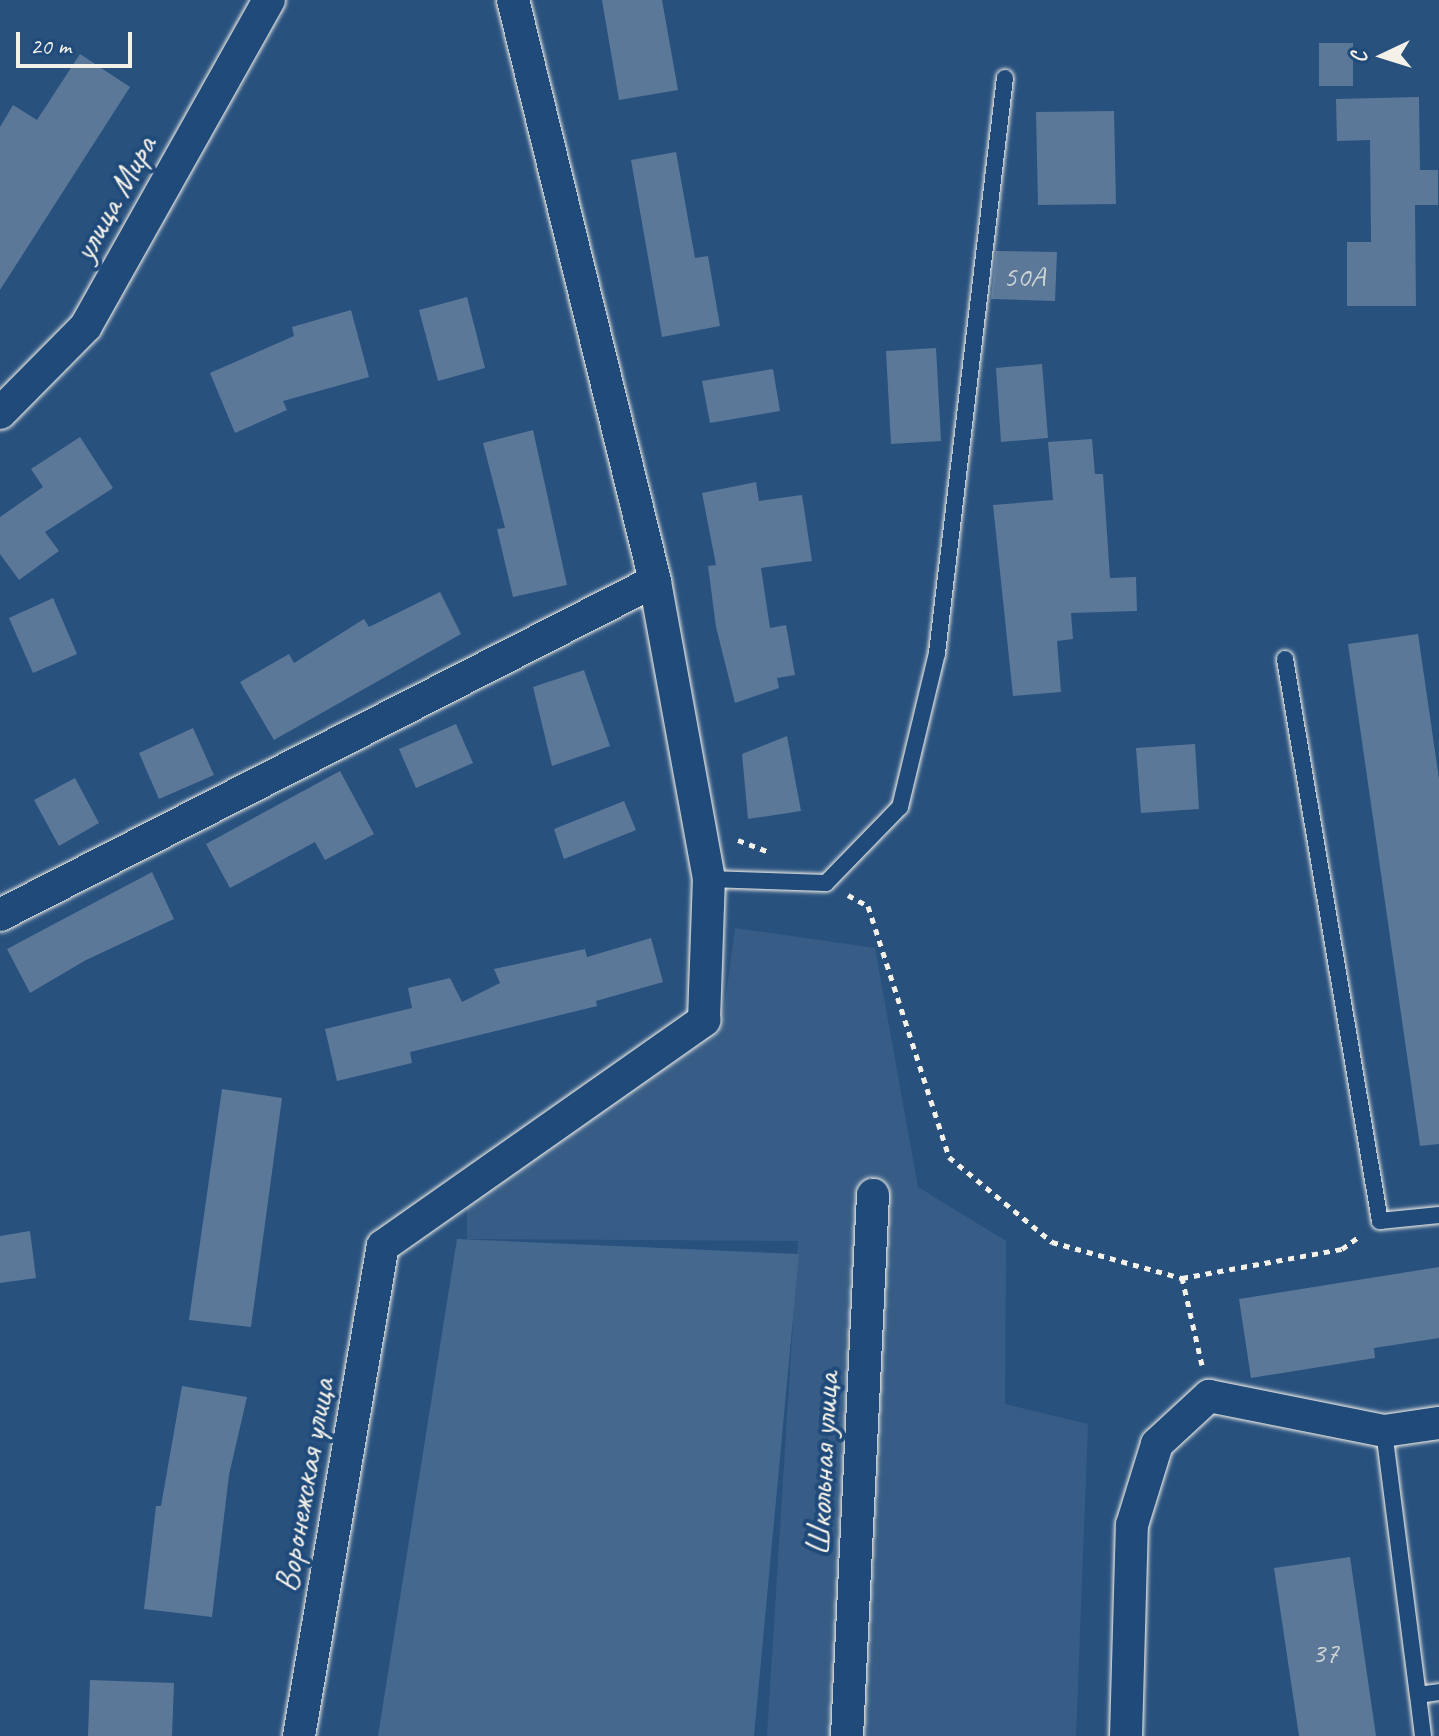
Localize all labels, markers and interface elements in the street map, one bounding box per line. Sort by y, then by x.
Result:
scale bar [20,16,136,66]
north arrow [1343,16,1423,96]
text: 20 m [30,31,71,61]
text: С [1345,51,1373,64]
street label: улица Мира [63,128,165,268]
house number: 50А [1003,258,1045,294]
street label: Школьная улица [797,1371,847,1557]
street label: Воронежская улица [265,1374,343,1596]
house number: 37 [1312,1634,1338,1670]

